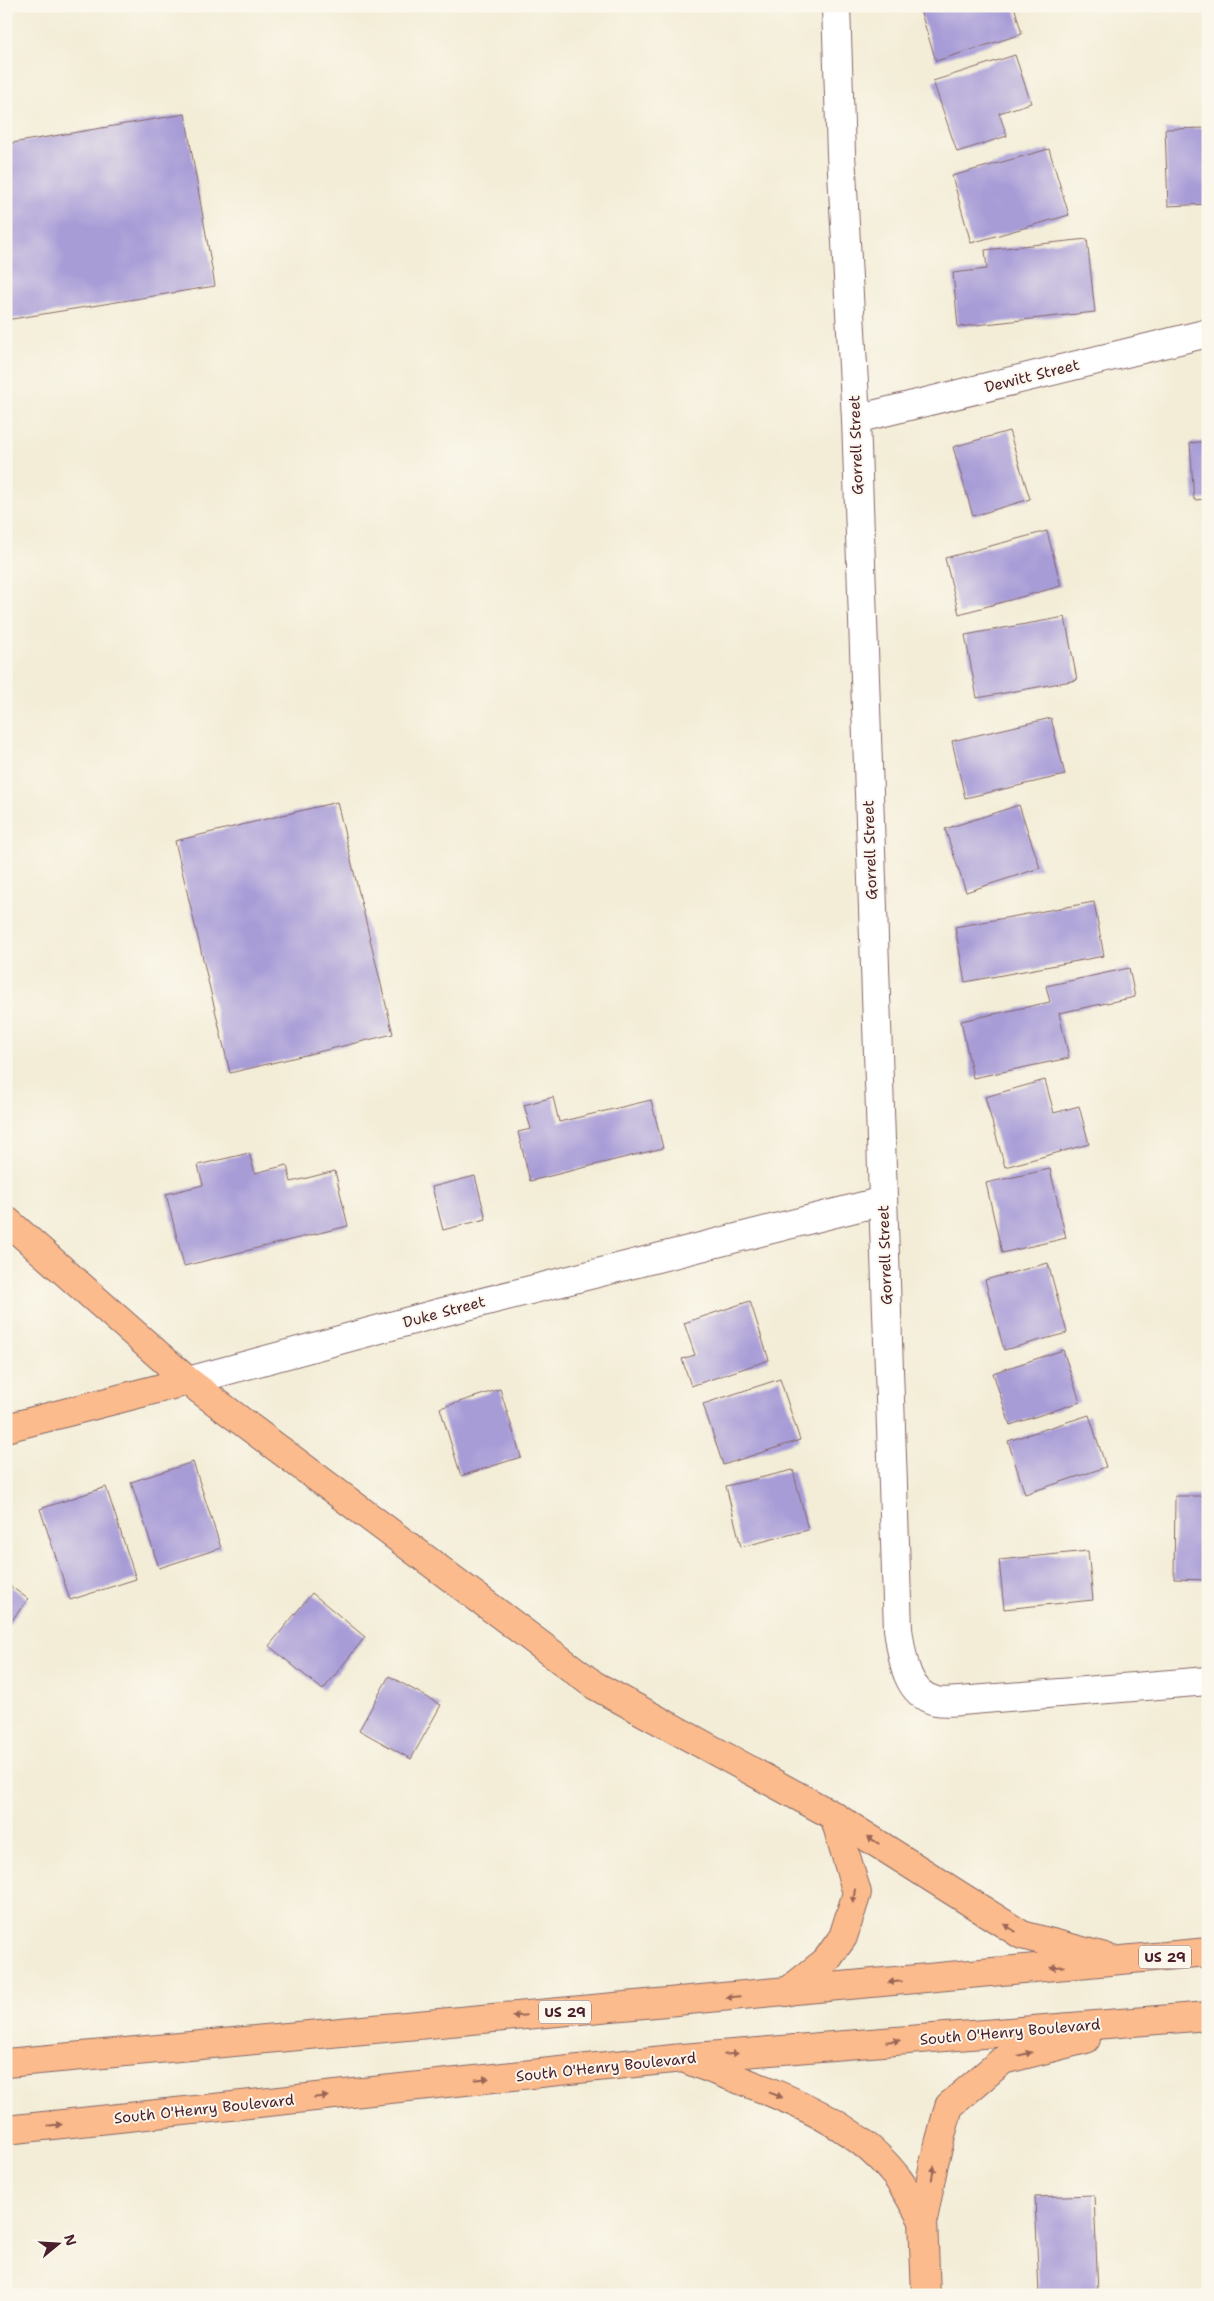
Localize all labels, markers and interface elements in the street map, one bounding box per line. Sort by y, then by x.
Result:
street label: Dewitt Street [982,355,1082,397]
street label: Gorrell Street [844,395,868,495]
street label: Gorrell Street [858,800,882,900]
street label: Gorrell Street [873,1205,897,1305]
street label: Duke Street [401,1291,487,1333]
one-way arrow [866,1836,879,1845]
one-way arrow [850,1889,858,1905]
one-way arrow [1003,1923,1016,1932]
road number: US 29 [1139,1945,1191,1968]
one-way arrow [1049,1963,1065,1971]
one-way arrow [887,1978,903,1986]
one-way arrow [725,1993,741,2001]
road number: US 29 [539,2000,591,2024]
one-way arrow [511,2012,527,2020]
street label: South O'Henry Boulevard [919,2014,1102,2050]
one-way arrow [885,2037,901,2045]
street label: South O'Henry Boulevard [515,2048,698,2086]
one-way arrow [723,2050,739,2058]
one-way arrow [1018,2050,1033,2058]
one-way arrow [475,2075,491,2083]
street label: South O'Henry Boulevard [113,2090,296,2128]
one-way arrow [769,2091,784,2099]
one-way arrow [313,2093,329,2101]
one-way arrow [47,2121,63,2129]
one-way arrow [929,2164,937,2180]
north arrow [32,2218,82,2268]
text: N [60,2232,81,2248]

